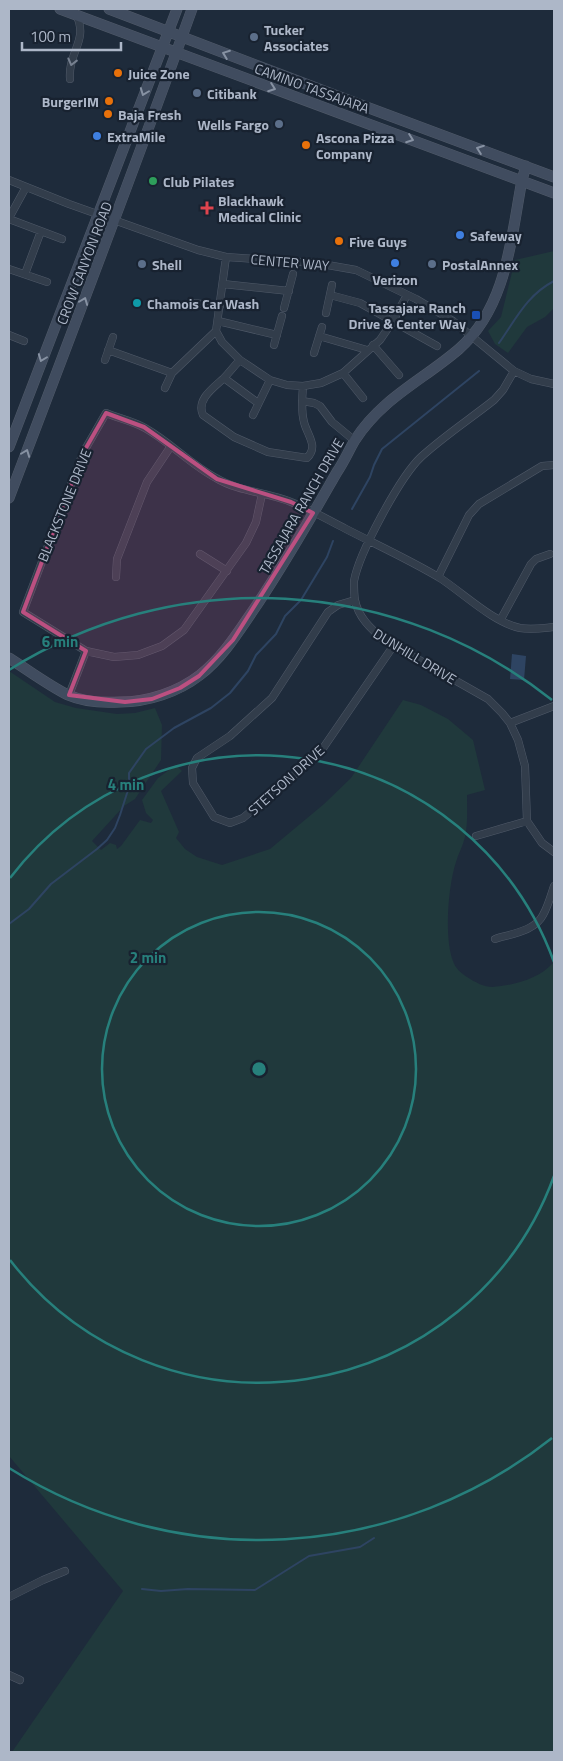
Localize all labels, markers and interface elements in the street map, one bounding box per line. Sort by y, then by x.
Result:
place label: Tucker Associates [264,19,329,56]
scale bar [22,20,121,52]
text: 100 m [30,25,71,48]
marker: Tucker Associates [248,31,260,43]
one-way arrow [222,50,230,60]
one-way arrow [67,58,78,67]
street label: CAMINO TASSAJARA [252,58,373,119]
place label: Juice Zone [128,63,190,84]
marker: Juice Zone [112,67,124,79]
one-way arrow [267,82,276,92]
place label: Citibank [207,83,257,104]
one-way arrow [140,87,150,96]
marker: Citibank [191,87,203,99]
place label: BurgerIM [42,91,99,112]
marker: BurgerIM [103,95,115,107]
place label: Baja Fresh [118,104,181,125]
marker: Baja Fresh [102,108,114,120]
place label: Wells Fargo [197,114,269,135]
marker: Wells Fargo [273,118,285,130]
place label: ExtraMile [107,126,165,147]
place label: Ascona Pizza Company [316,127,394,164]
marker: ExtraMile [91,130,103,142]
one-way arrow [405,133,413,143]
marker: Ascona Pizza Company [300,139,312,151]
one-way arrow [477,145,485,155]
place label: Club Pilates [163,171,235,192]
marker: Club Pilates [147,175,159,187]
place label: Blackhawk Medical Clinic [218,190,301,227]
street label: CROW CANYON ROAD [51,198,117,328]
marker: Blackhawk Medical Clinic [200,201,214,215]
place label: Safeway [470,225,522,246]
marker: Safeway [454,229,466,241]
place label: Five Guys [349,231,407,252]
marker: Five Guys [333,235,345,247]
street label: CENTER WAY [250,248,331,276]
place label: Shell [152,254,182,275]
place label: PostalAnnex [442,254,518,275]
marker: Verizon [389,257,401,269]
marker: Shell [136,258,148,270]
marker: PostalAnnex [426,258,438,270]
place label: Verizon [372,269,418,290]
place label: Chamois Car Wash [147,293,259,314]
one-way arrow [78,297,88,306]
marker: Chamois Car Wash [131,297,143,309]
place label: Tassajara Ranch Drive & Center Way [348,297,466,334]
marker: Tassajara Ranch Drive & Center Way [470,309,482,321]
one-way arrow [38,354,48,362]
street label: TASSAJARA RANCH DRIVE [253,434,349,578]
street label: BLACKSTONE DRIVE [32,445,96,565]
one-way arrow [20,449,30,457]
street label: DUNHILL DRIVE [369,623,461,689]
text: 6 min [42,630,78,653]
street label: STETSON DRIVE [243,740,329,820]
text: 4 min [108,773,144,796]
text: 2 min [130,946,166,969]
centre of rings [250,1060,268,1078]

